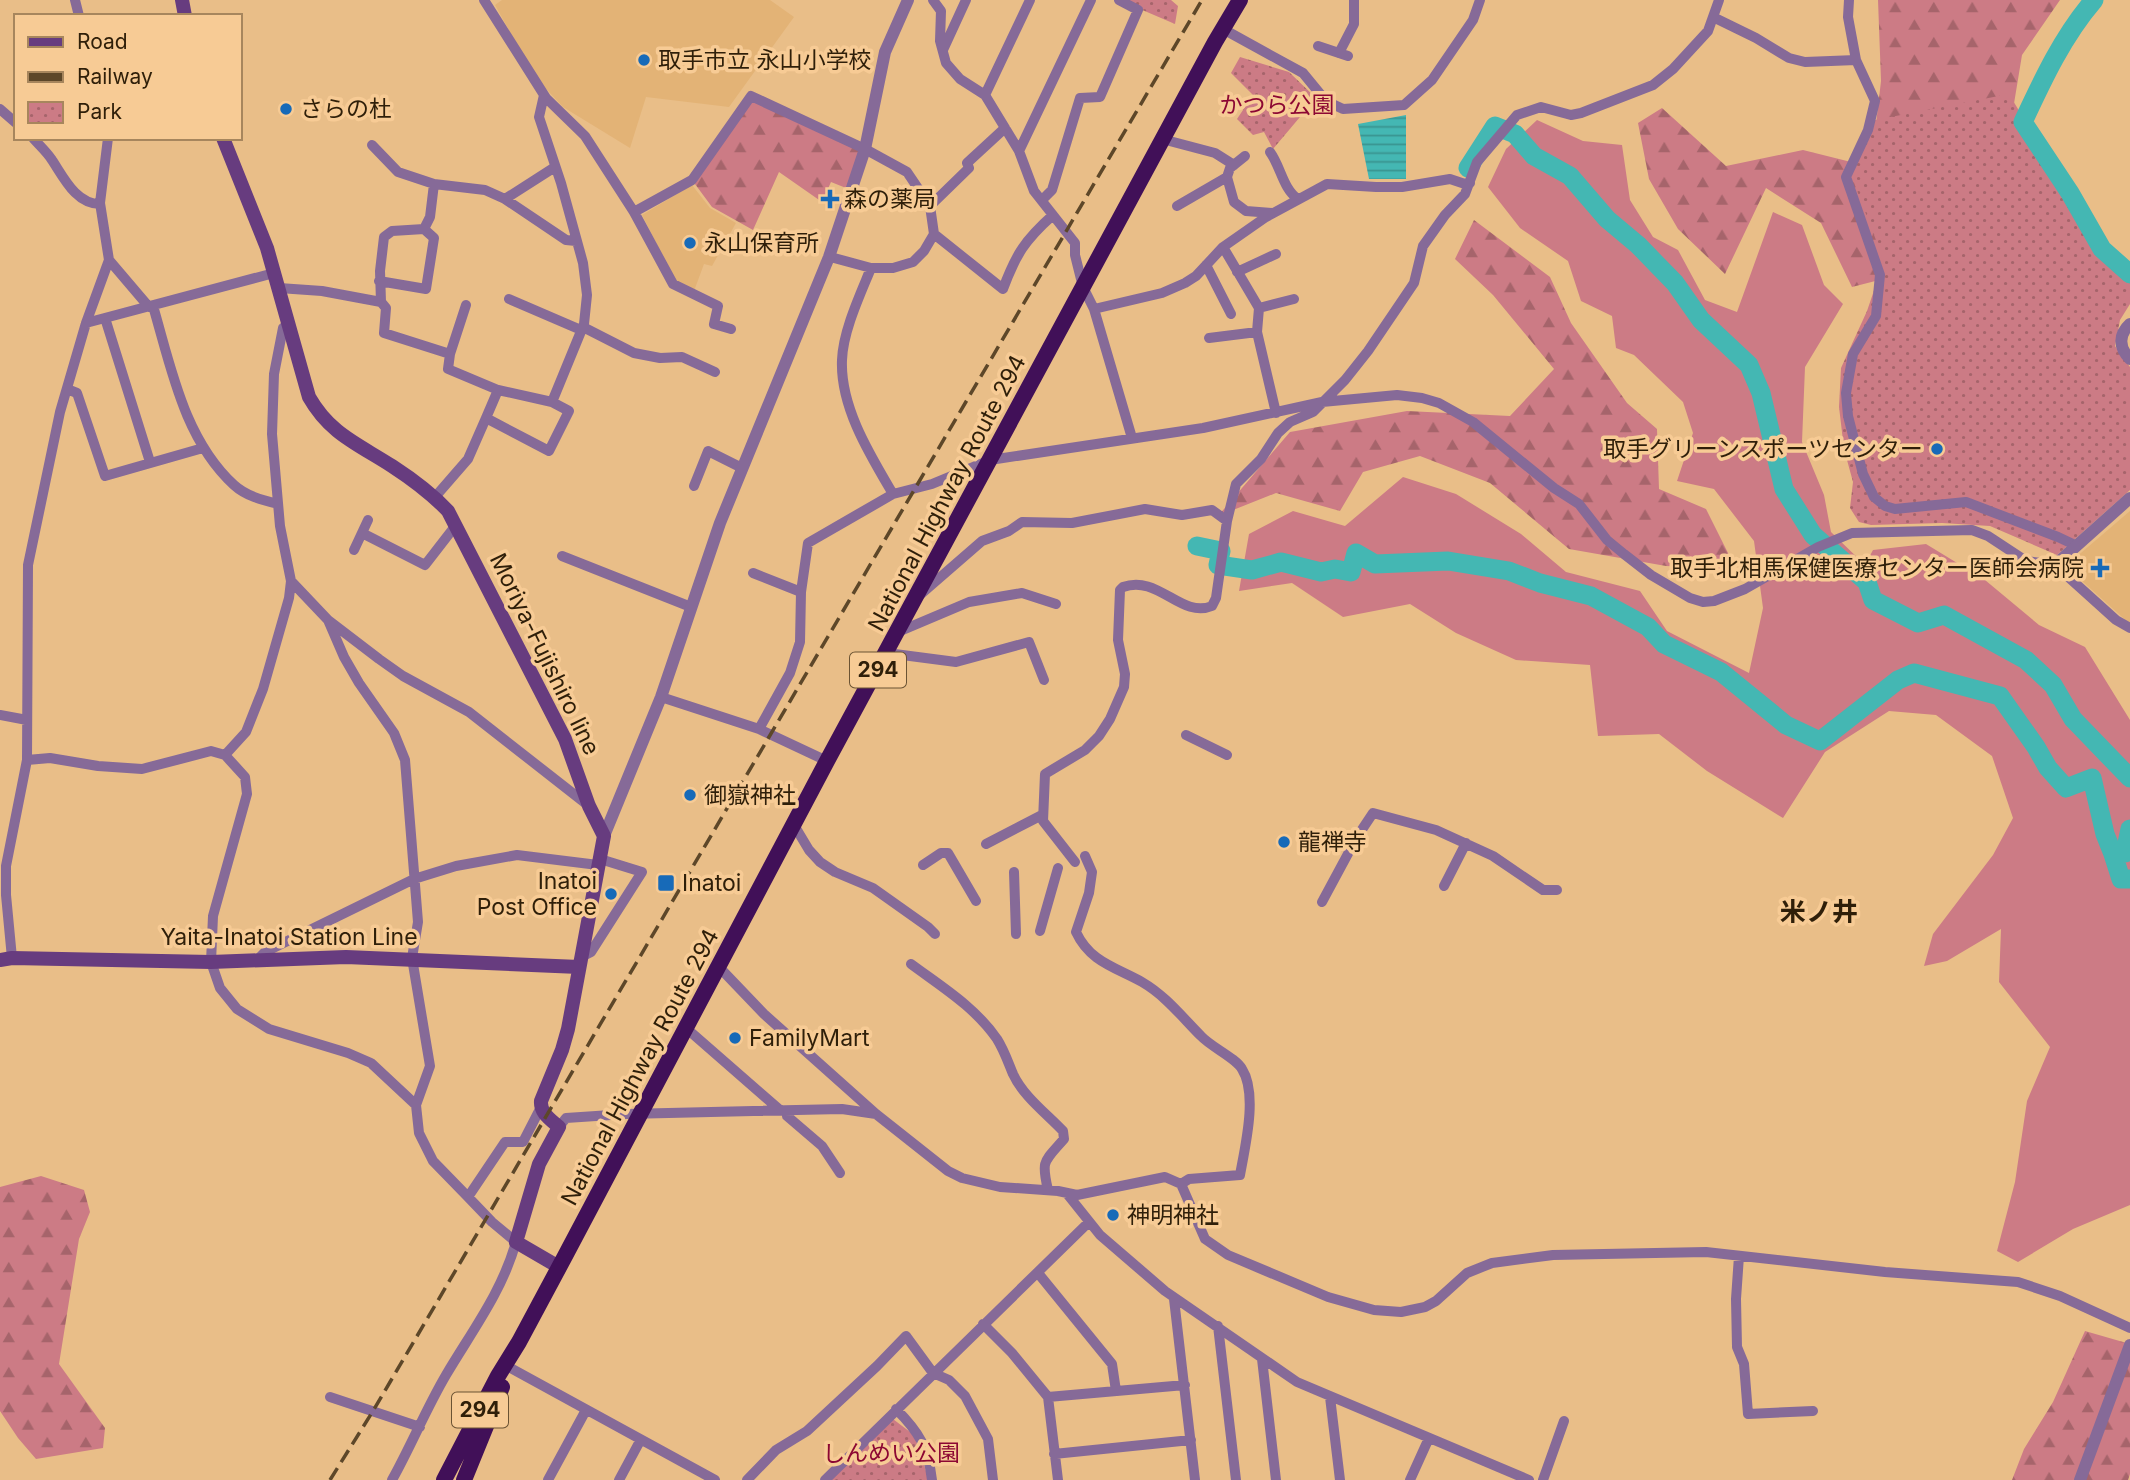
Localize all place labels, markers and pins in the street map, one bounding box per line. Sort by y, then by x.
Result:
place label: 取手市立 永山小学校 [658,46,871,74]
marker: 取手市立 永山小学校 [636,52,652,68]
place label: さらの杜 [300,95,392,123]
marker: さらの杜 [278,101,294,117]
place label: 森の薬局 [844,185,936,213]
marker: 森の薬局 [822,191,838,207]
place label: 永山保育所 [704,229,819,257]
marker: 永山保育所 [682,235,698,251]
place label: 取手グリーンスポーツセンター [1603,435,1923,463]
marker: 取手グリーンスポーツセンター [1929,441,1945,457]
place label: 取手北相馬保健医療センター医師会病院 [1670,554,2084,582]
marker: 取手北相馬保健医療センター医師会病院 [2090,558,2110,578]
place label: 御嶽神社 [704,781,796,809]
marker: 御嶽神社 [682,787,698,803]
place label: 龍禅寺 [1298,828,1367,856]
marker: 龍禅寺 [1276,834,1292,850]
place label: Inatoi Post Office [477,867,597,921]
place label: Inatoi [682,869,741,897]
marker: Inatoi [656,873,676,893]
marker: Inatoi Post Office [603,886,619,902]
place label: FamilyMart [749,1024,870,1052]
marker: FamilyMart [727,1030,743,1046]
place label: 神明神社 [1127,1201,1219,1229]
marker: 神明神社 [1105,1207,1121,1223]

